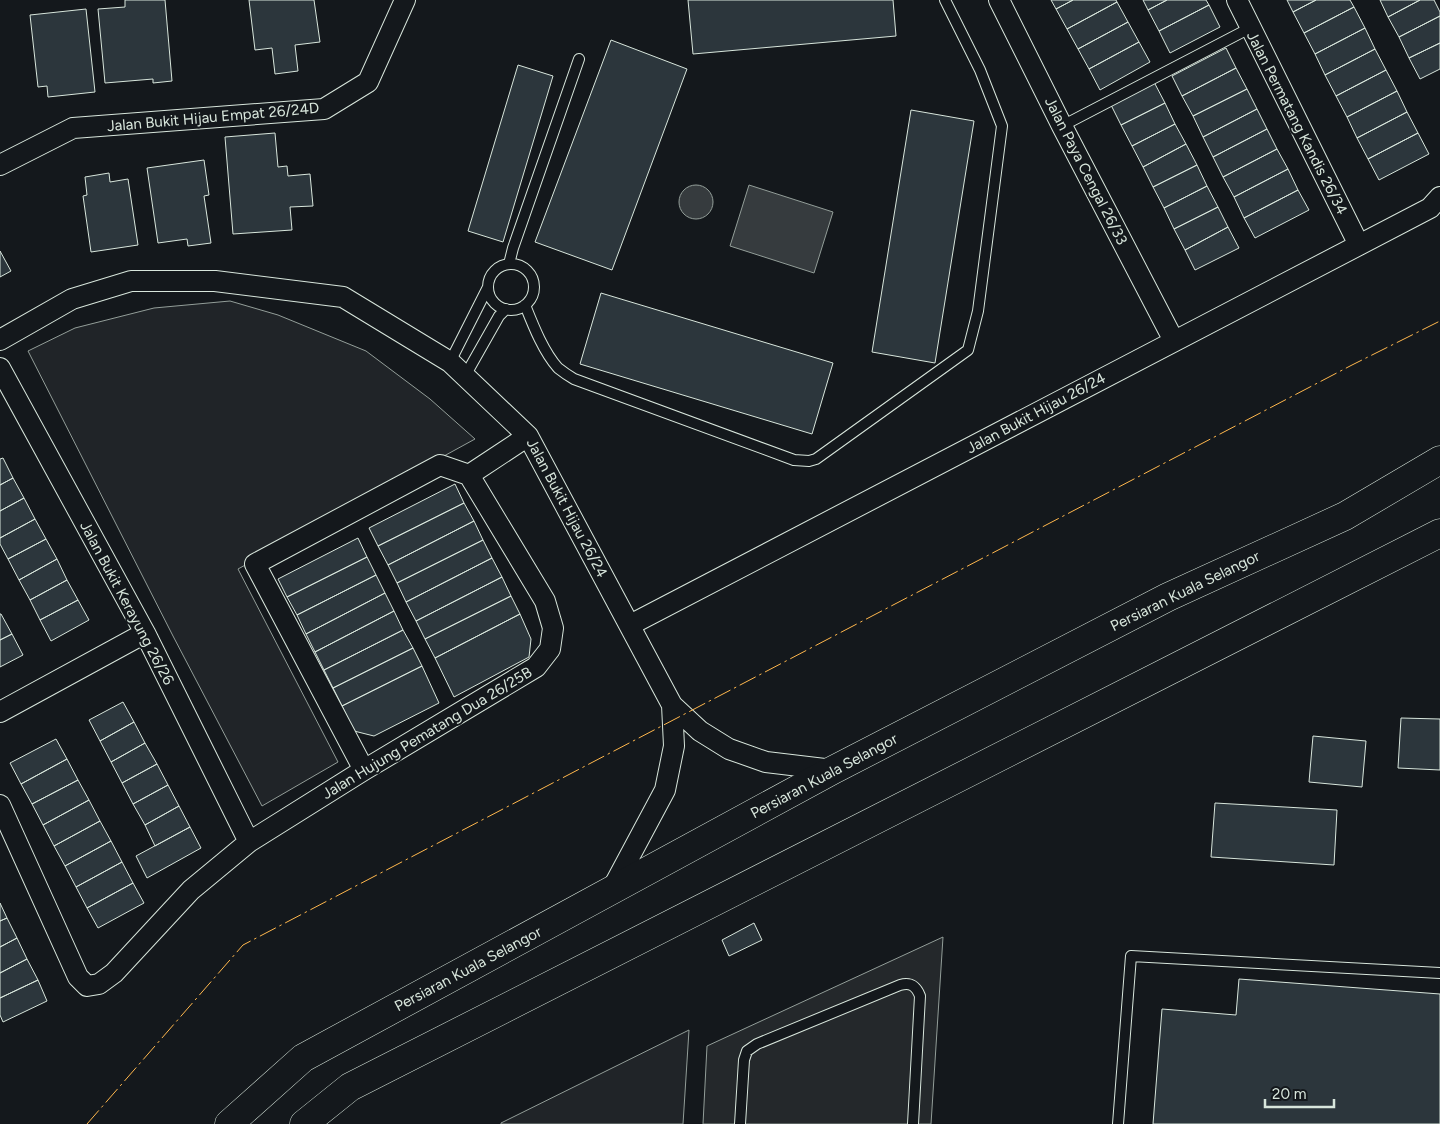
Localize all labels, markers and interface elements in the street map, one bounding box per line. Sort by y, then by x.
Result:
street label: Jalan Permatang Kandis 26/34 [1243,28,1351,218]
street label: Jalan Paya Cengal 26/33 [1041,94,1131,248]
street label: Jalan Bukit Hijau Empat 26/24D [106,99,320,135]
street label: Jalan Bukit Hijau 26/24 [963,369,1109,457]
street label: Jalan Bukit Hijau 26/24 [523,435,611,581]
street label: Jalan Bukit Kerayung 26/26 [76,518,178,688]
street label: Persiaran Kuala Selangor [1107,547,1263,635]
street label: Jalan Hujung Pematang Dua 26/25B [319,663,535,803]
street label: Persiaran Kuala Selangor [747,730,901,822]
street label: Persiaran Kuala Selangor [391,923,545,1015]
scale bar [1265,1076,1334,1108]
text: 20 m [1272,1085,1306,1103]

